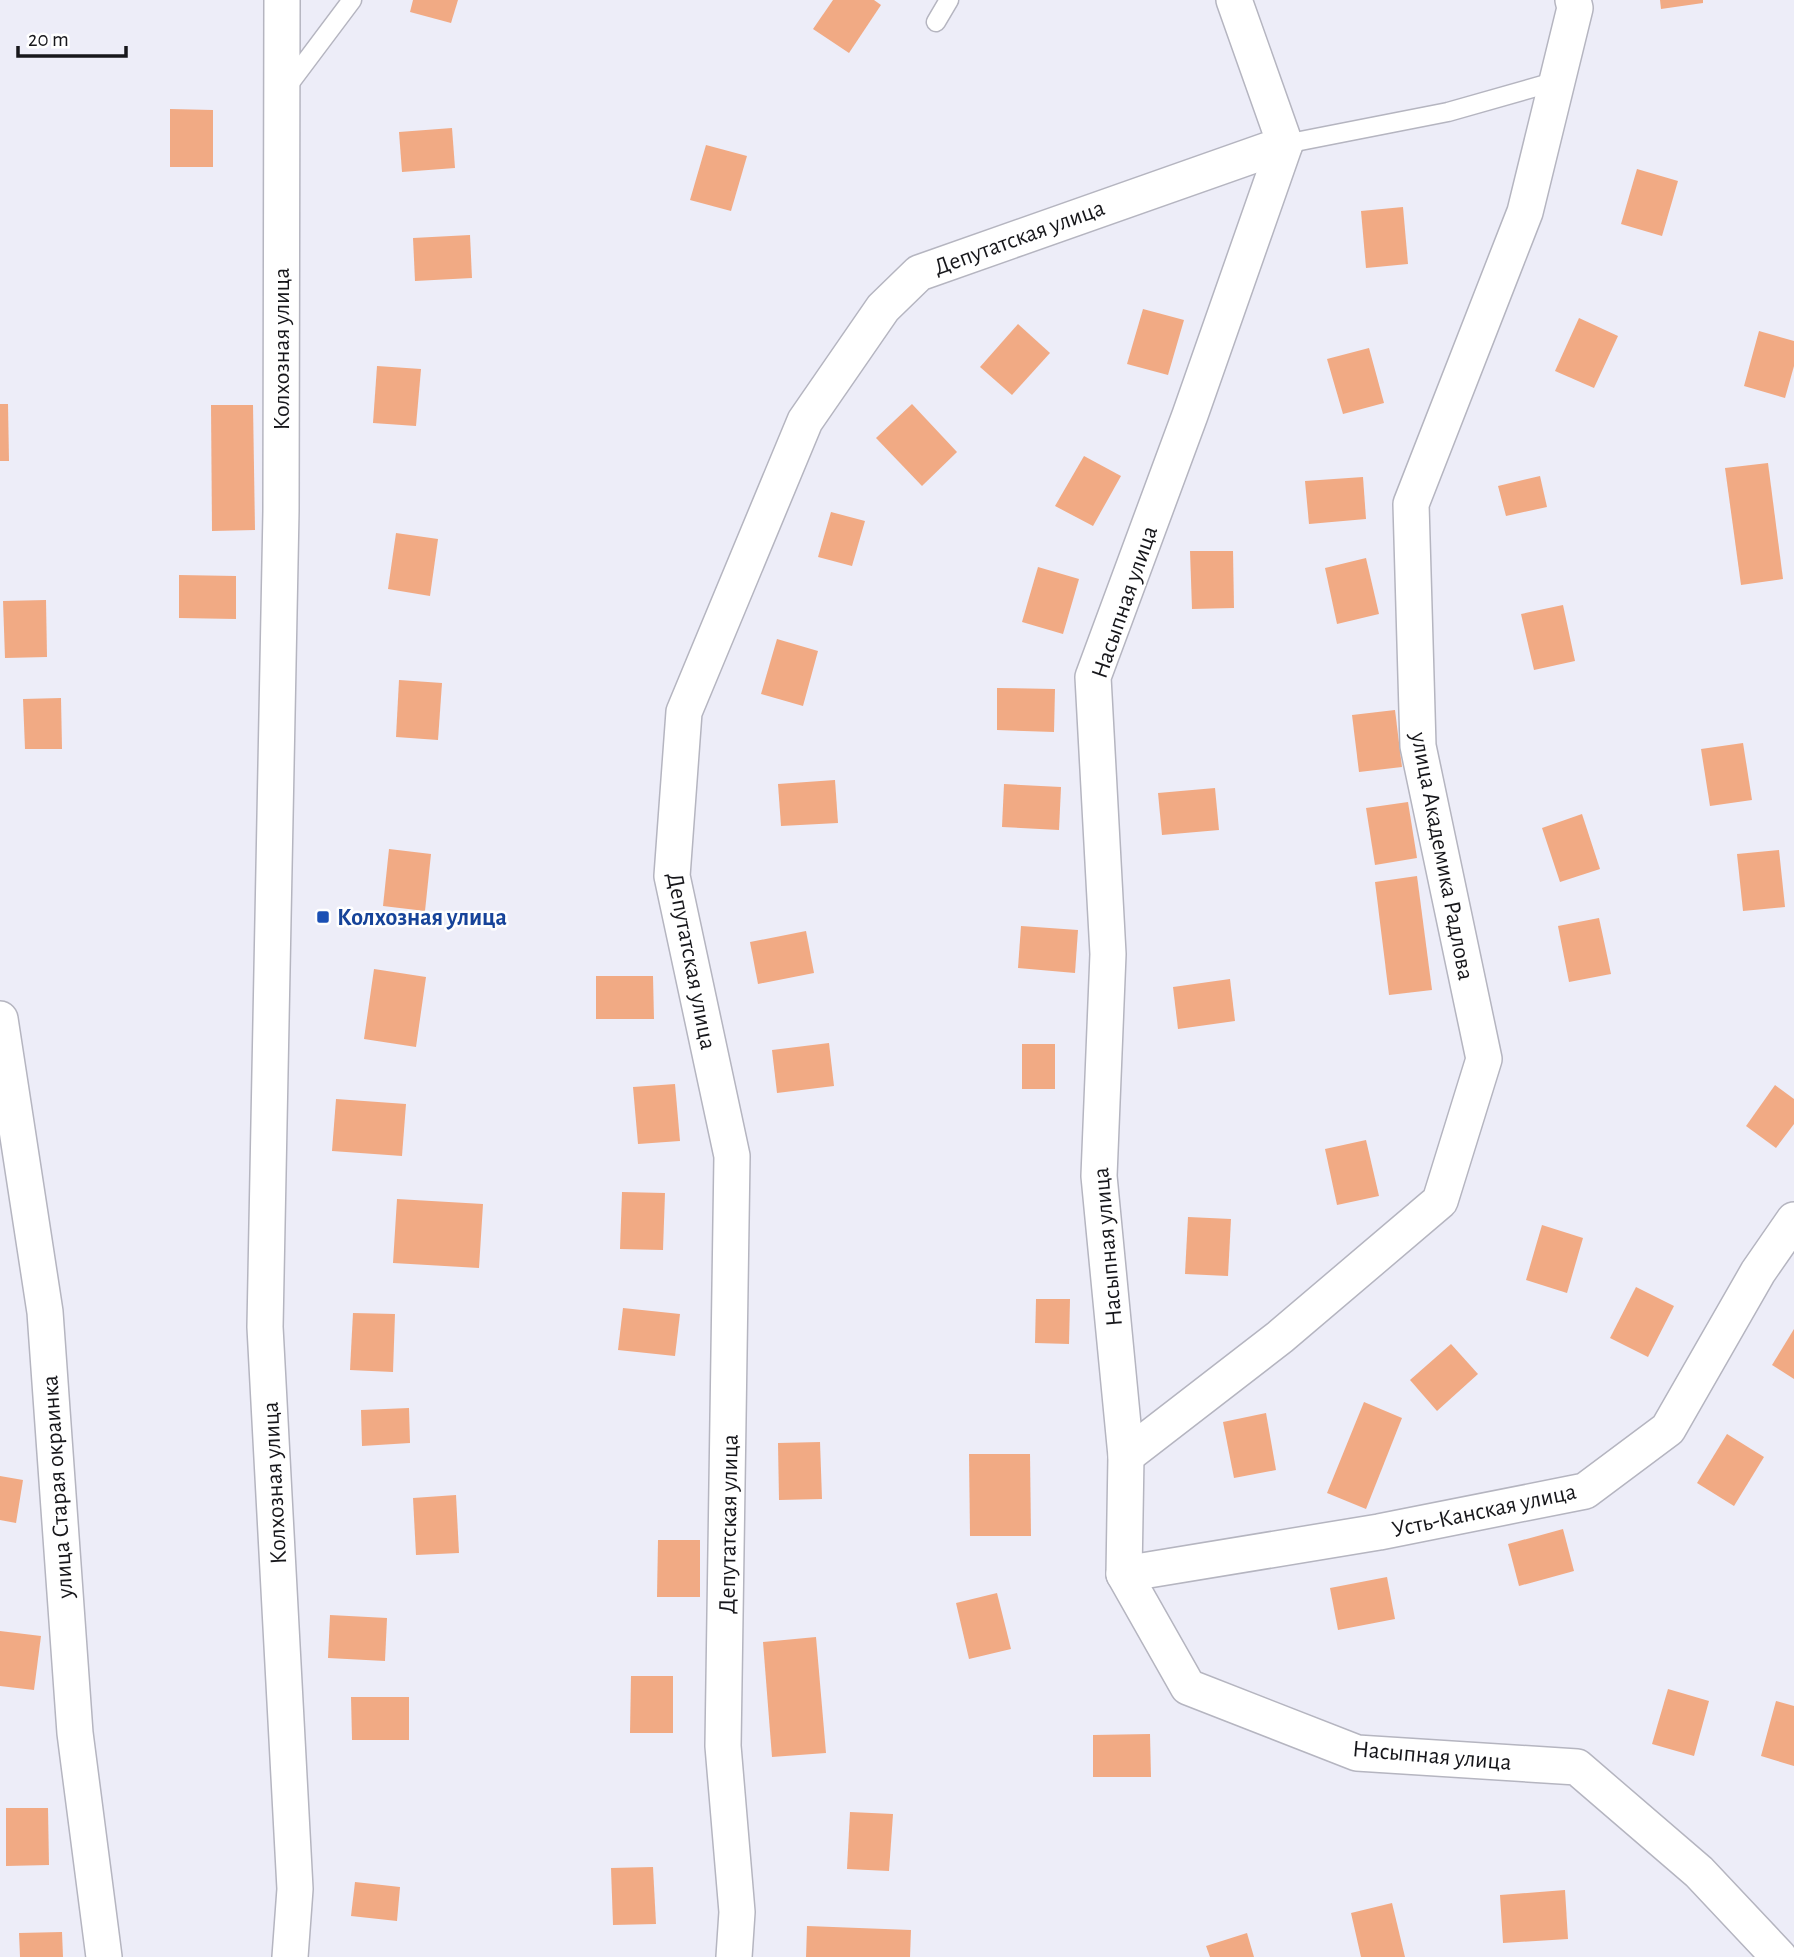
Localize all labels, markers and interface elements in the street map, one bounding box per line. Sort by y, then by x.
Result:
scale bar [18,14,126,58]
text: 20 m [28,29,69,50]
street label: Депутатская улица [931,196,1108,280]
street label: Колхозная улица [270,267,294,431]
street label: Насыпная улица [1088,523,1162,682]
street label: улица Академика Радлова [1406,729,1478,982]
street label: Депутатская улица [662,871,720,1052]
place label: Колхозная улица [337,906,507,930]
marker: Колхозная улица [315,909,331,925]
street label: Насыпная улица [1089,1166,1127,1328]
street label: улица Старая окраинка [38,1375,78,1600]
street label: Колхозная улица [259,1401,291,1565]
street label: Депутатская улица [715,1434,743,1614]
street label: Усть-Канская улица [1390,1480,1579,1542]
street label: Насыпная улица [1351,1737,1513,1775]

